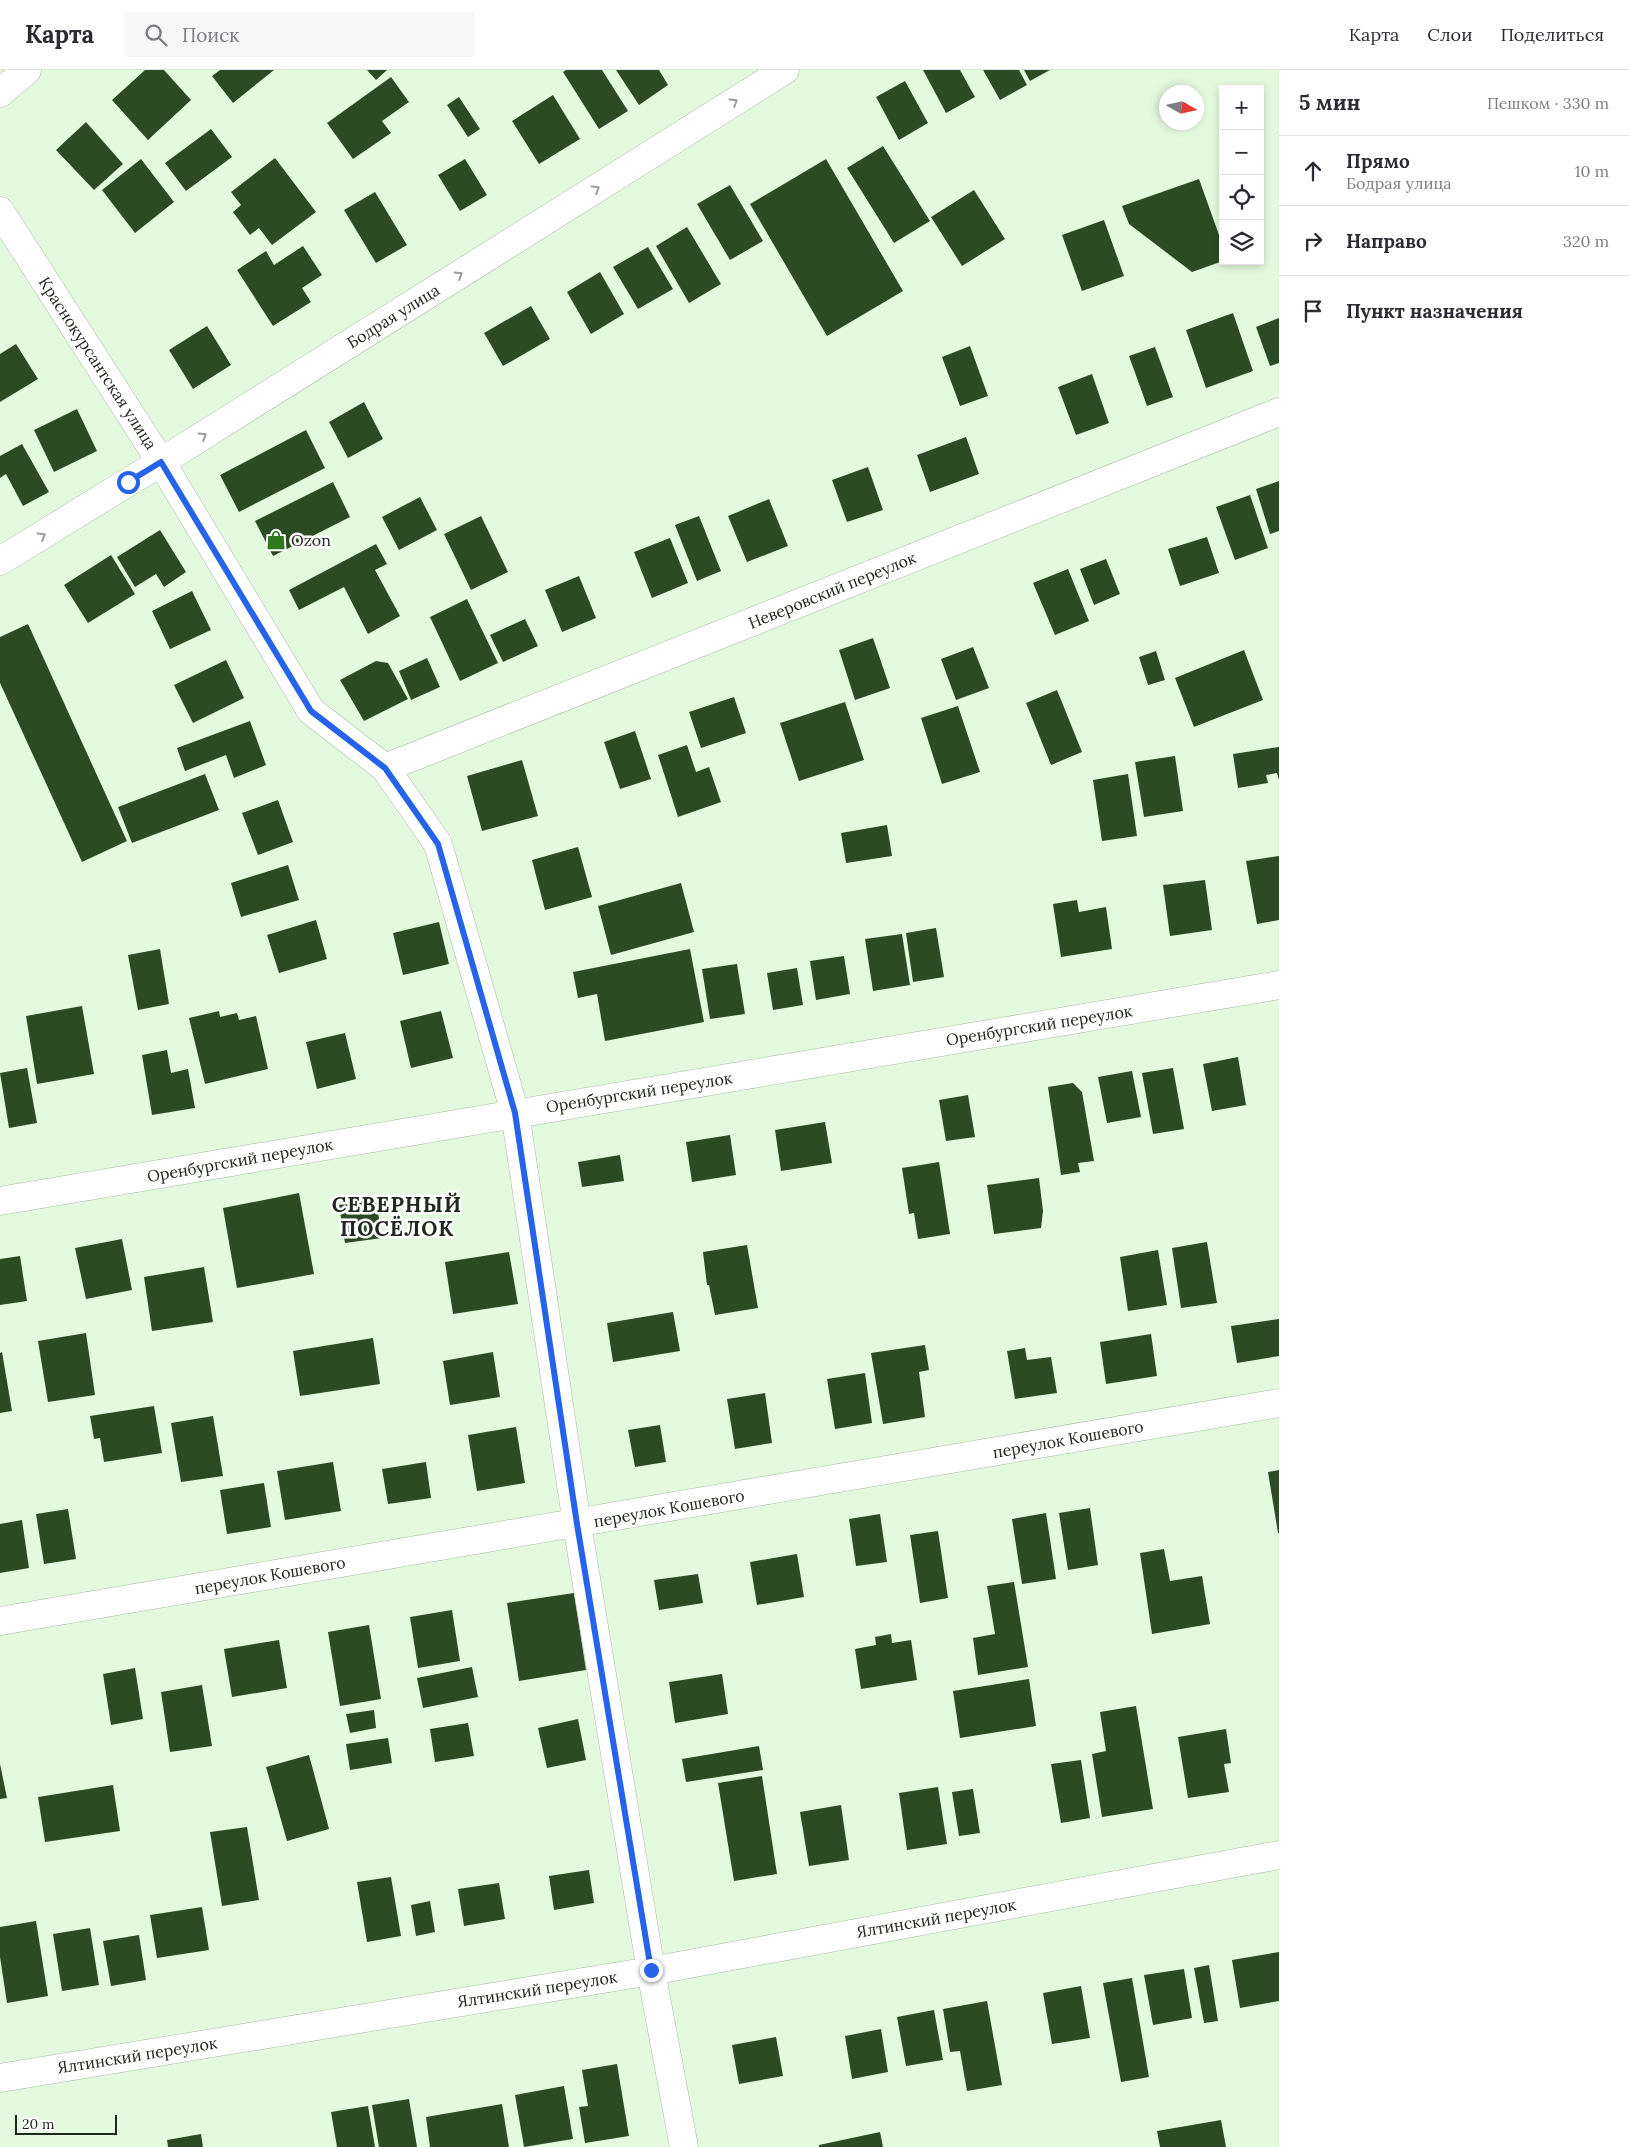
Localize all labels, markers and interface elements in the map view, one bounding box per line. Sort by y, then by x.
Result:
search box [124,12,474,57]
text: Карта [25,19,94,50]
icon: search [142,21,170,49]
text: Поиск [182,23,240,47]
text: Карта [1349,23,1399,46]
text: Слои [1427,23,1472,46]
text: Поделиться [1500,23,1604,46]
north arrow [1159,85,1204,130]
map controls [1219,85,1264,265]
button: + [1219,85,1264,130]
text: 5 мин [1299,89,1360,116]
text: Пешком · 330 m [1487,93,1609,113]
one-way arrow [728,99,737,109]
button: − [1219,130,1264,175]
text: Прямо [1346,149,1410,173]
icon: ahead [1299,157,1327,185]
text: 10 m [1575,161,1609,181]
text: Бодрая улица [1346,173,1452,193]
button: locate [1219,175,1264,220]
one-way arrow [591,185,600,195]
button: layers [1219,220,1264,265]
icon: right [1299,227,1327,255]
text: Направо [1346,229,1427,253]
text: 320 m [1563,231,1609,251]
one-way arrow [453,272,462,282]
street label: Краснокурсантская улица [35,273,161,453]
street label: Бодрая улица [343,280,443,352]
icon: arrive [1299,297,1327,325]
text: Пункт назначения [1346,299,1523,323]
one-way arrow [197,433,206,443]
route start [117,471,140,494]
shop icon: Ozon [265,529,287,551]
place label: Ozon [291,530,331,550]
one-way arrow [36,532,45,542]
street label: Неверовский переулок [745,547,919,633]
street label: Оренбургский переулок [944,1000,1134,1050]
street label: Оренбургский переулок [544,1067,734,1117]
street label: Оренбургский переулок [146,1134,335,1186]
district label: СЕВЕРНЫЙ ПОСЁЛОК [332,1191,462,1242]
street label: переулок Кошевого [991,1416,1145,1462]
street label: переулок Кошевого [592,1485,746,1531]
street label: переулок Кошевого [193,1552,347,1598]
street label: Ялтинский переулок [854,1894,1018,1942]
route end [640,1959,663,1982]
street label: Ялтинский переулок [455,1966,619,2012]
street label: Ялтинский переулок [55,2032,219,2078]
scale bar [15,2112,118,2135]
text: 20 m [22,2115,54,2133]

